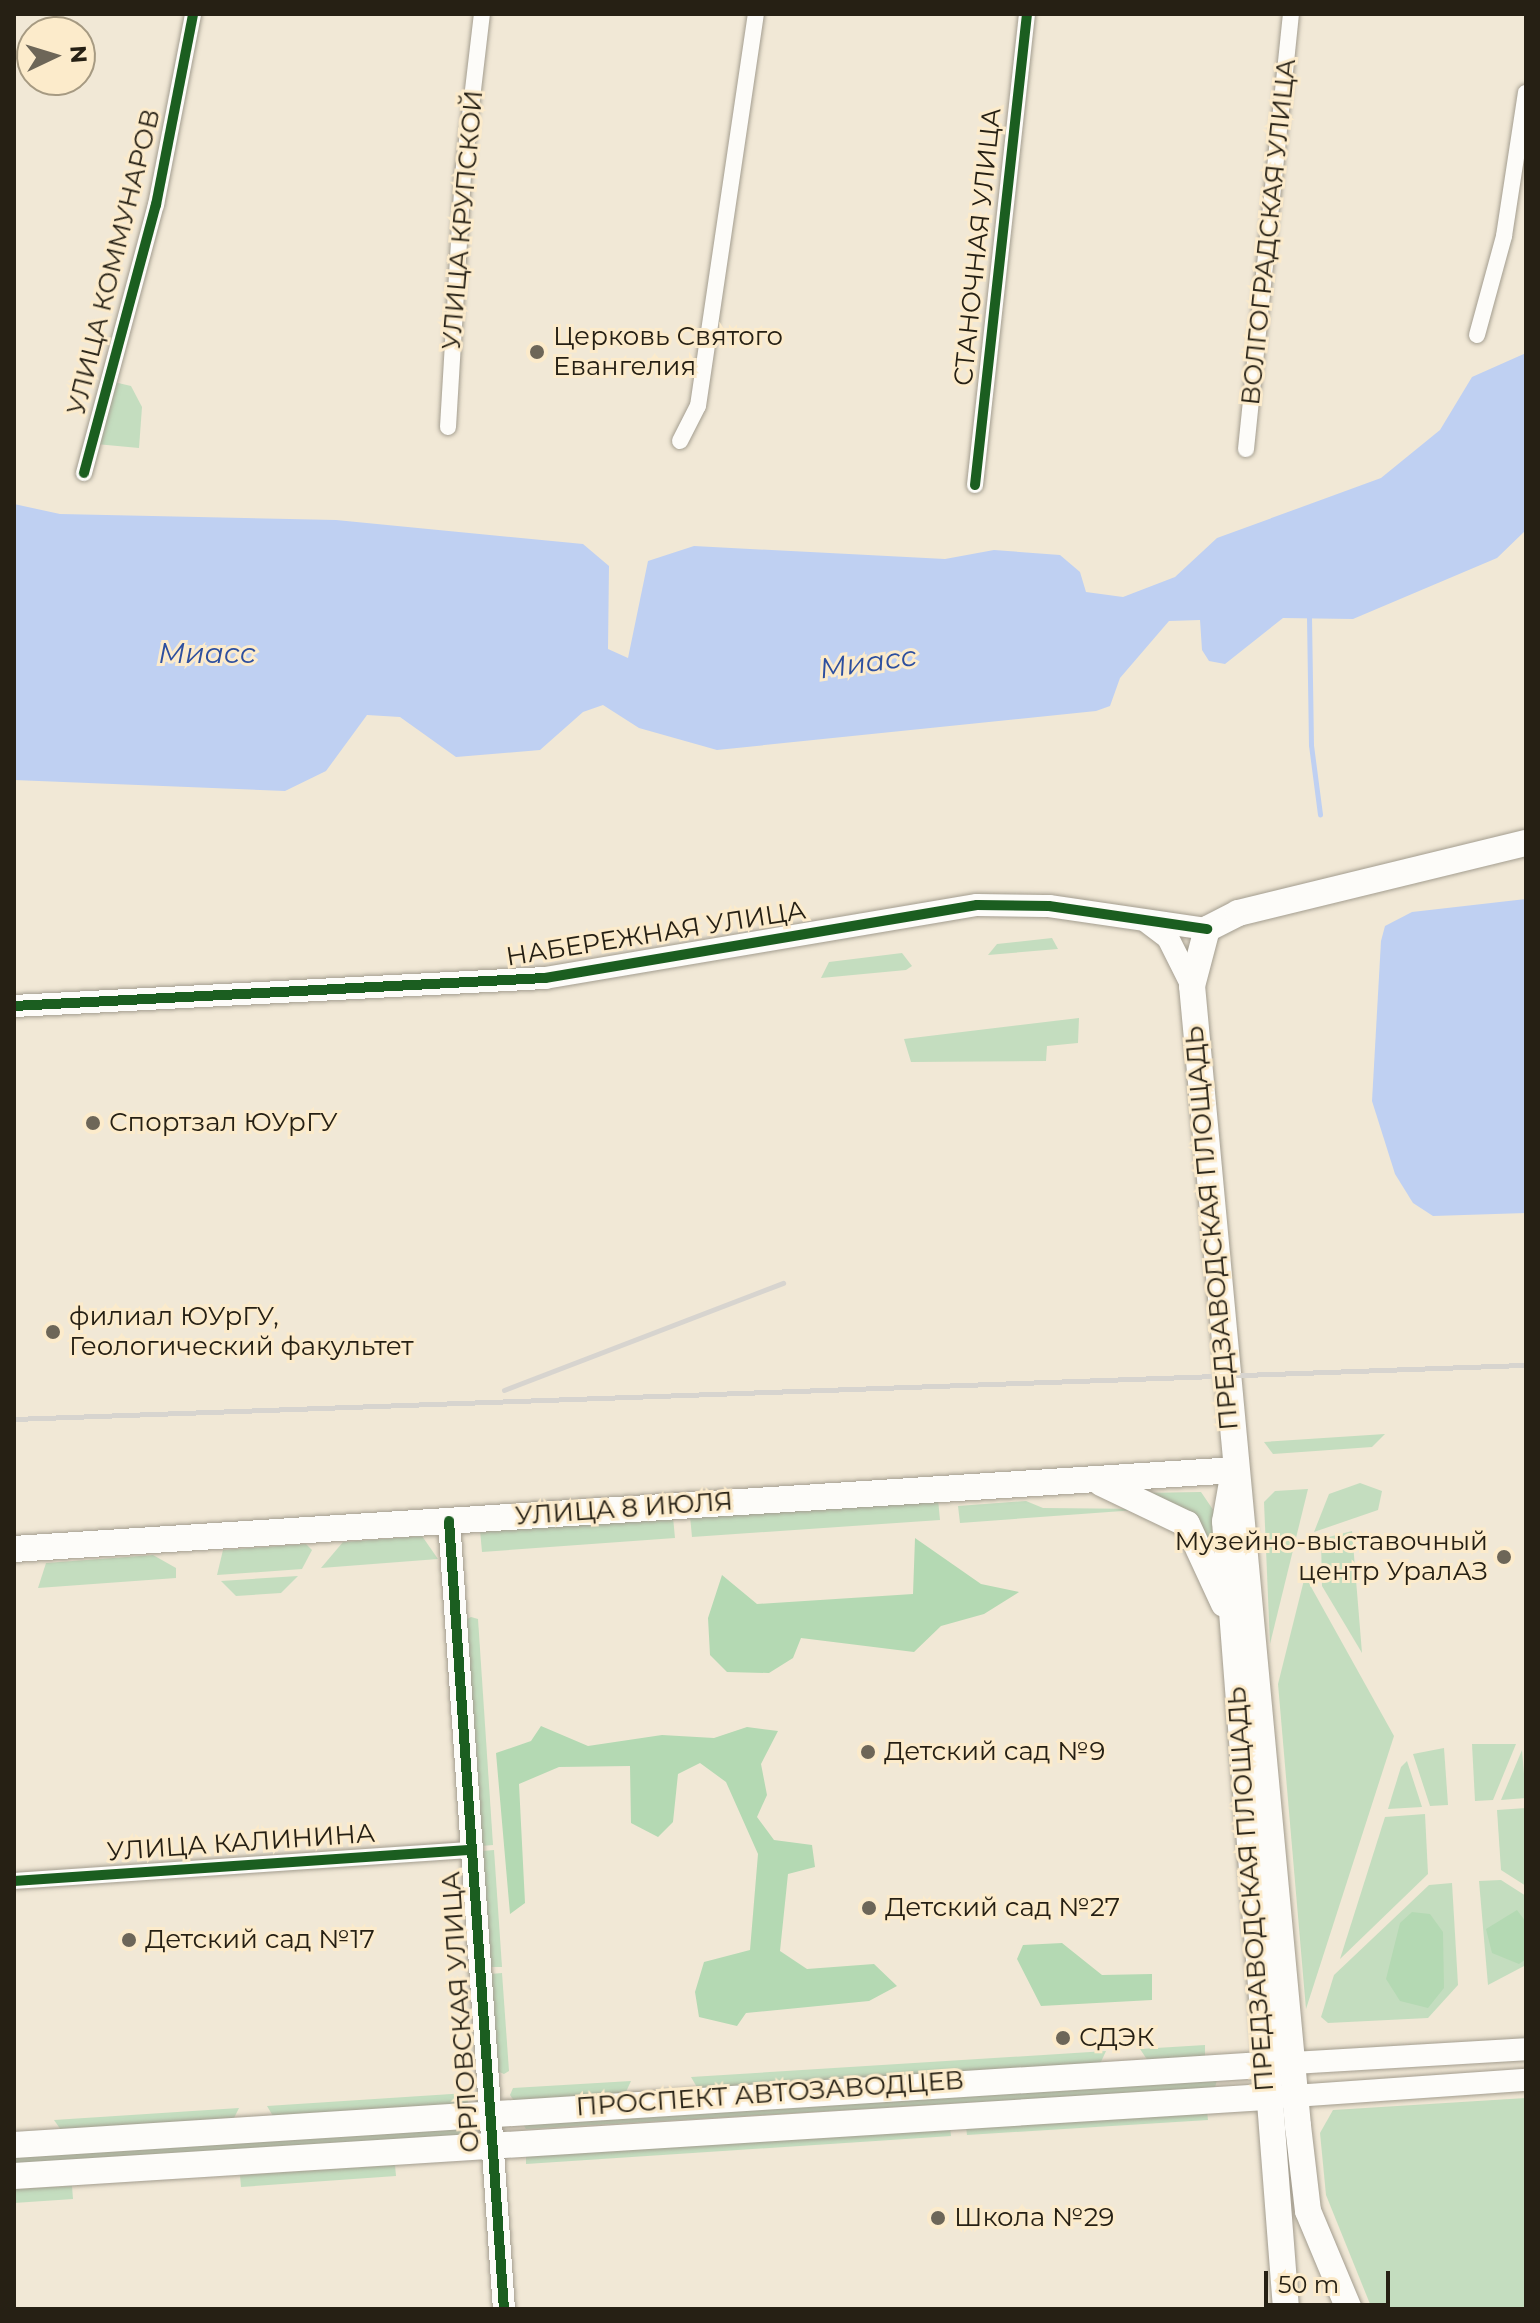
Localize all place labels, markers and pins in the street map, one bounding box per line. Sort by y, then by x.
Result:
place label: Церковь Святого Евангелия [553,321,783,382]
marker: Церковь Святого Евангелия [528,343,546,361]
place label: Спортзал ЮУрГУ [109,1107,338,1139]
marker: Спортзал ЮУрГУ [84,1114,102,1132]
place label: филиал ЮУрГУ, Геологический факультет [69,1301,414,1362]
marker: филиал ЮУрГУ, Геологический факультет [44,1323,62,1341]
place label: Музейно-выставочный центр УралАЗ [1175,1526,1488,1588]
marker: Музейно-выставочный центр УралАЗ [1495,1548,1513,1566]
place label: Детский сад №9 [884,1736,1105,1768]
marker: Детский сад №9 [859,1743,877,1761]
place label: Детский сад №27 [885,1892,1120,1924]
marker: Детский сад №27 [860,1899,878,1917]
place label: Детский сад №17 [145,1924,375,1956]
marker: Детский сад №17 [120,1931,138,1949]
place label: СДЭК [1079,2022,1154,2054]
marker: СДЭК [1054,2029,1072,2047]
place label: Школа №29 [954,2202,1114,2234]
marker: Школа №29 [929,2209,947,2227]

